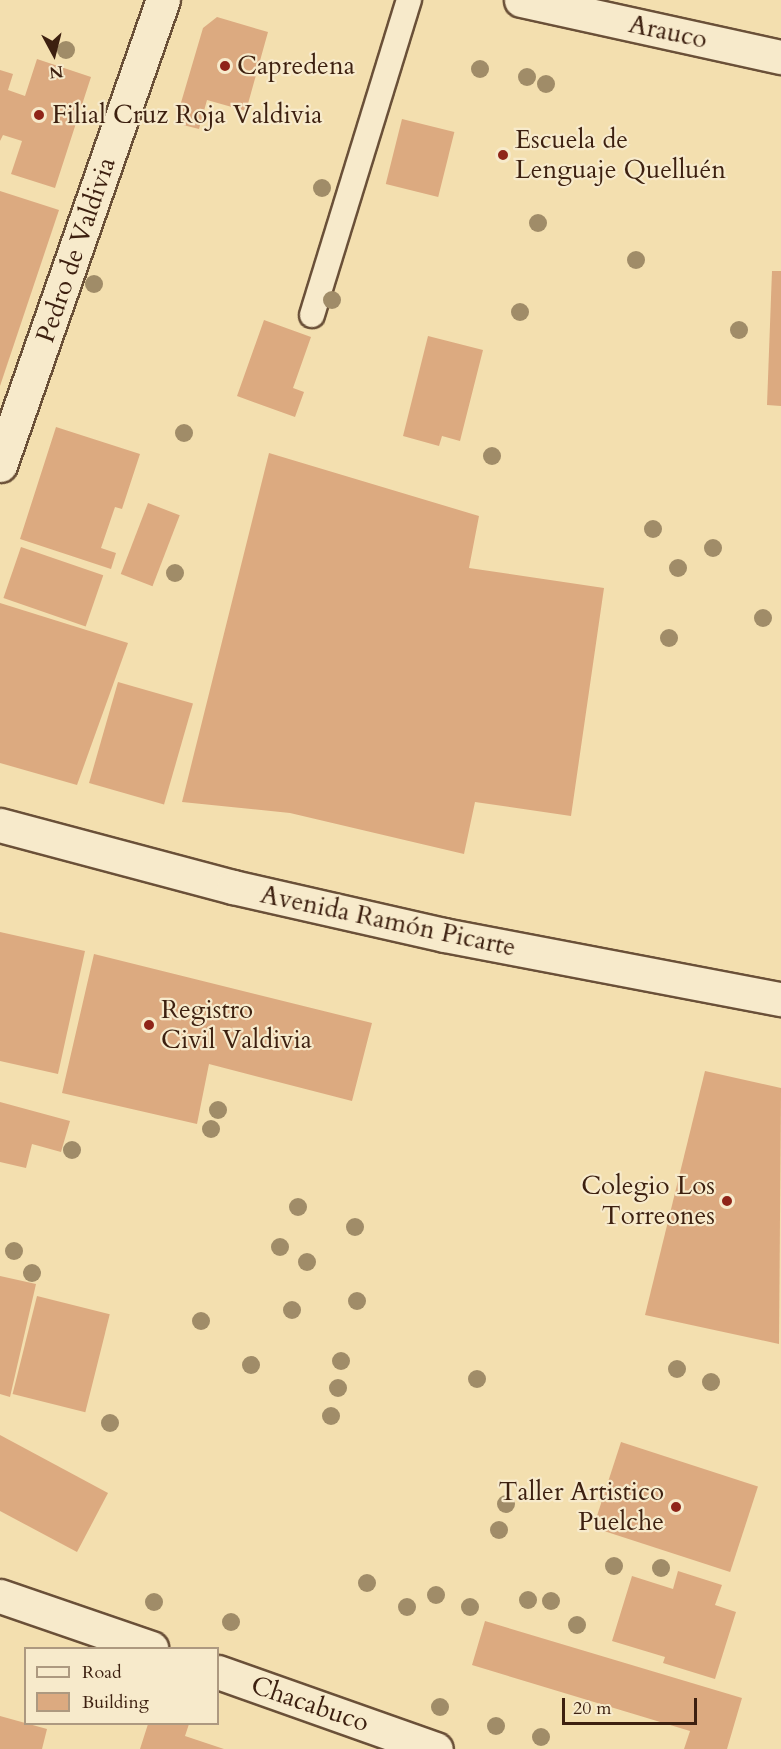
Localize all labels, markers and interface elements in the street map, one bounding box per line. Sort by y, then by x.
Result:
street label: Arauco [626,8,710,56]
north arrow [24,24,84,84]
place label: Capredena [237,50,355,82]
marker: Capredena [218,59,232,73]
text: N [48,60,64,84]
place label: Filial Cruz Roja Valdivia [52,99,323,131]
marker: Filial Cruz Roja Valdivia [30,106,48,124]
place label: Escuela de Lenguaje Quelluén [515,124,726,186]
marker: Escuela de Lenguaje Quelluén [496,148,510,162]
street label: Pedro de Valdivia [30,153,122,347]
street label: Avenida Ramón Picarte [258,879,518,963]
place label: Registro Civil Valdivia [161,994,312,1056]
marker: Registro Civil Valdivia [142,1018,156,1032]
place label: Colegio Los Torreones [581,1170,715,1232]
marker: Colegio Los Torreones [720,1194,734,1208]
place label: Taller Artistico Puelche [499,1476,664,1538]
marker: Taller Artistico Puelche [669,1500,683,1514]
legend [24,1647,219,1725]
text: Road [82,1660,122,1685]
street label: Chacabuco [247,1669,373,1739]
scale bar [565,1686,700,1724]
text: Building [82,1690,149,1715]
text: 20 m [573,1696,612,1721]

